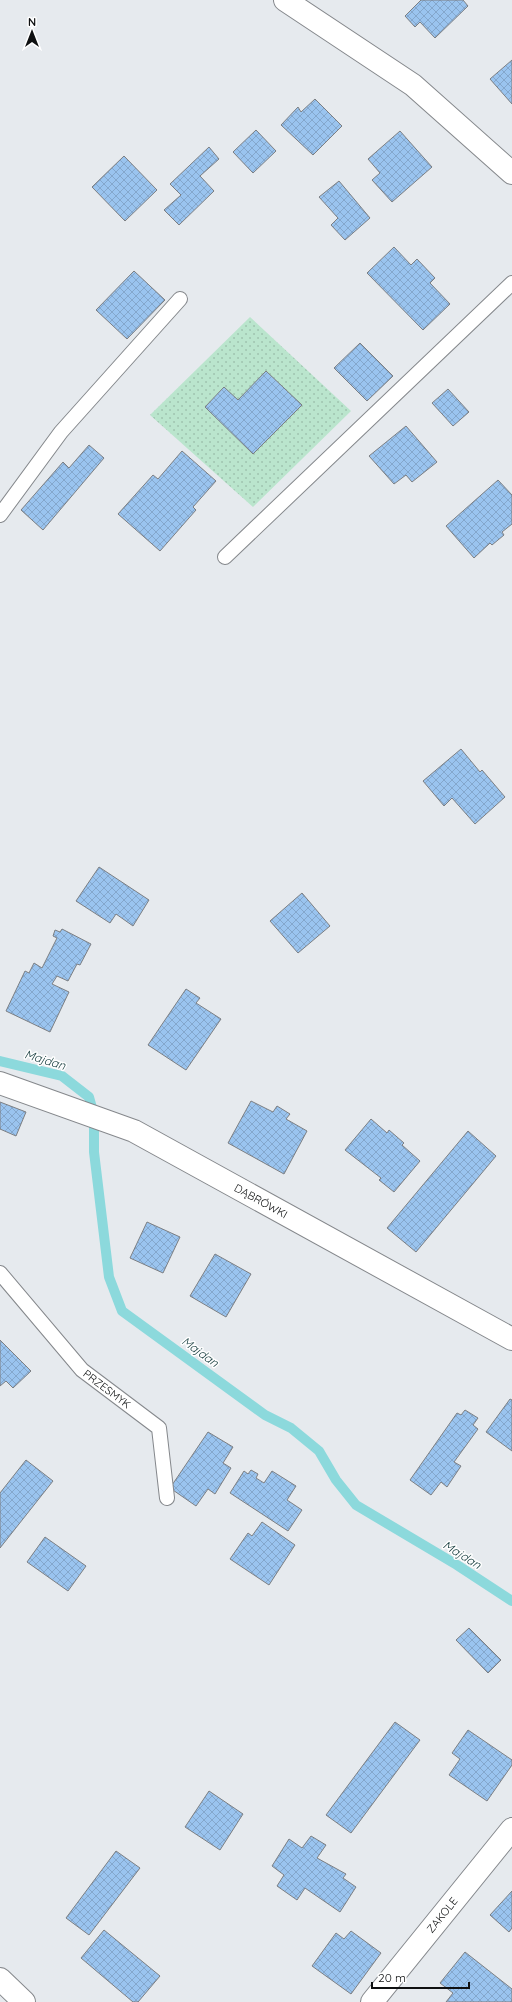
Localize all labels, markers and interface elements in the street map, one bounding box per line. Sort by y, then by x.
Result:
north arrow [12,12,52,52]
text: N [28,15,36,29]
water label: Majdan [23,1046,68,1073]
street label: DĄBRÓWKI [232,1181,290,1221]
water label: Majdan [179,1333,223,1371]
street label: PRZESMYK [80,1367,134,1411]
water label: Majdan [441,1537,485,1573]
street label: ZAKOLE [423,1894,461,1936]
scale bar [372,1964,469,1990]
text: 20 m [378,1970,406,1985]

